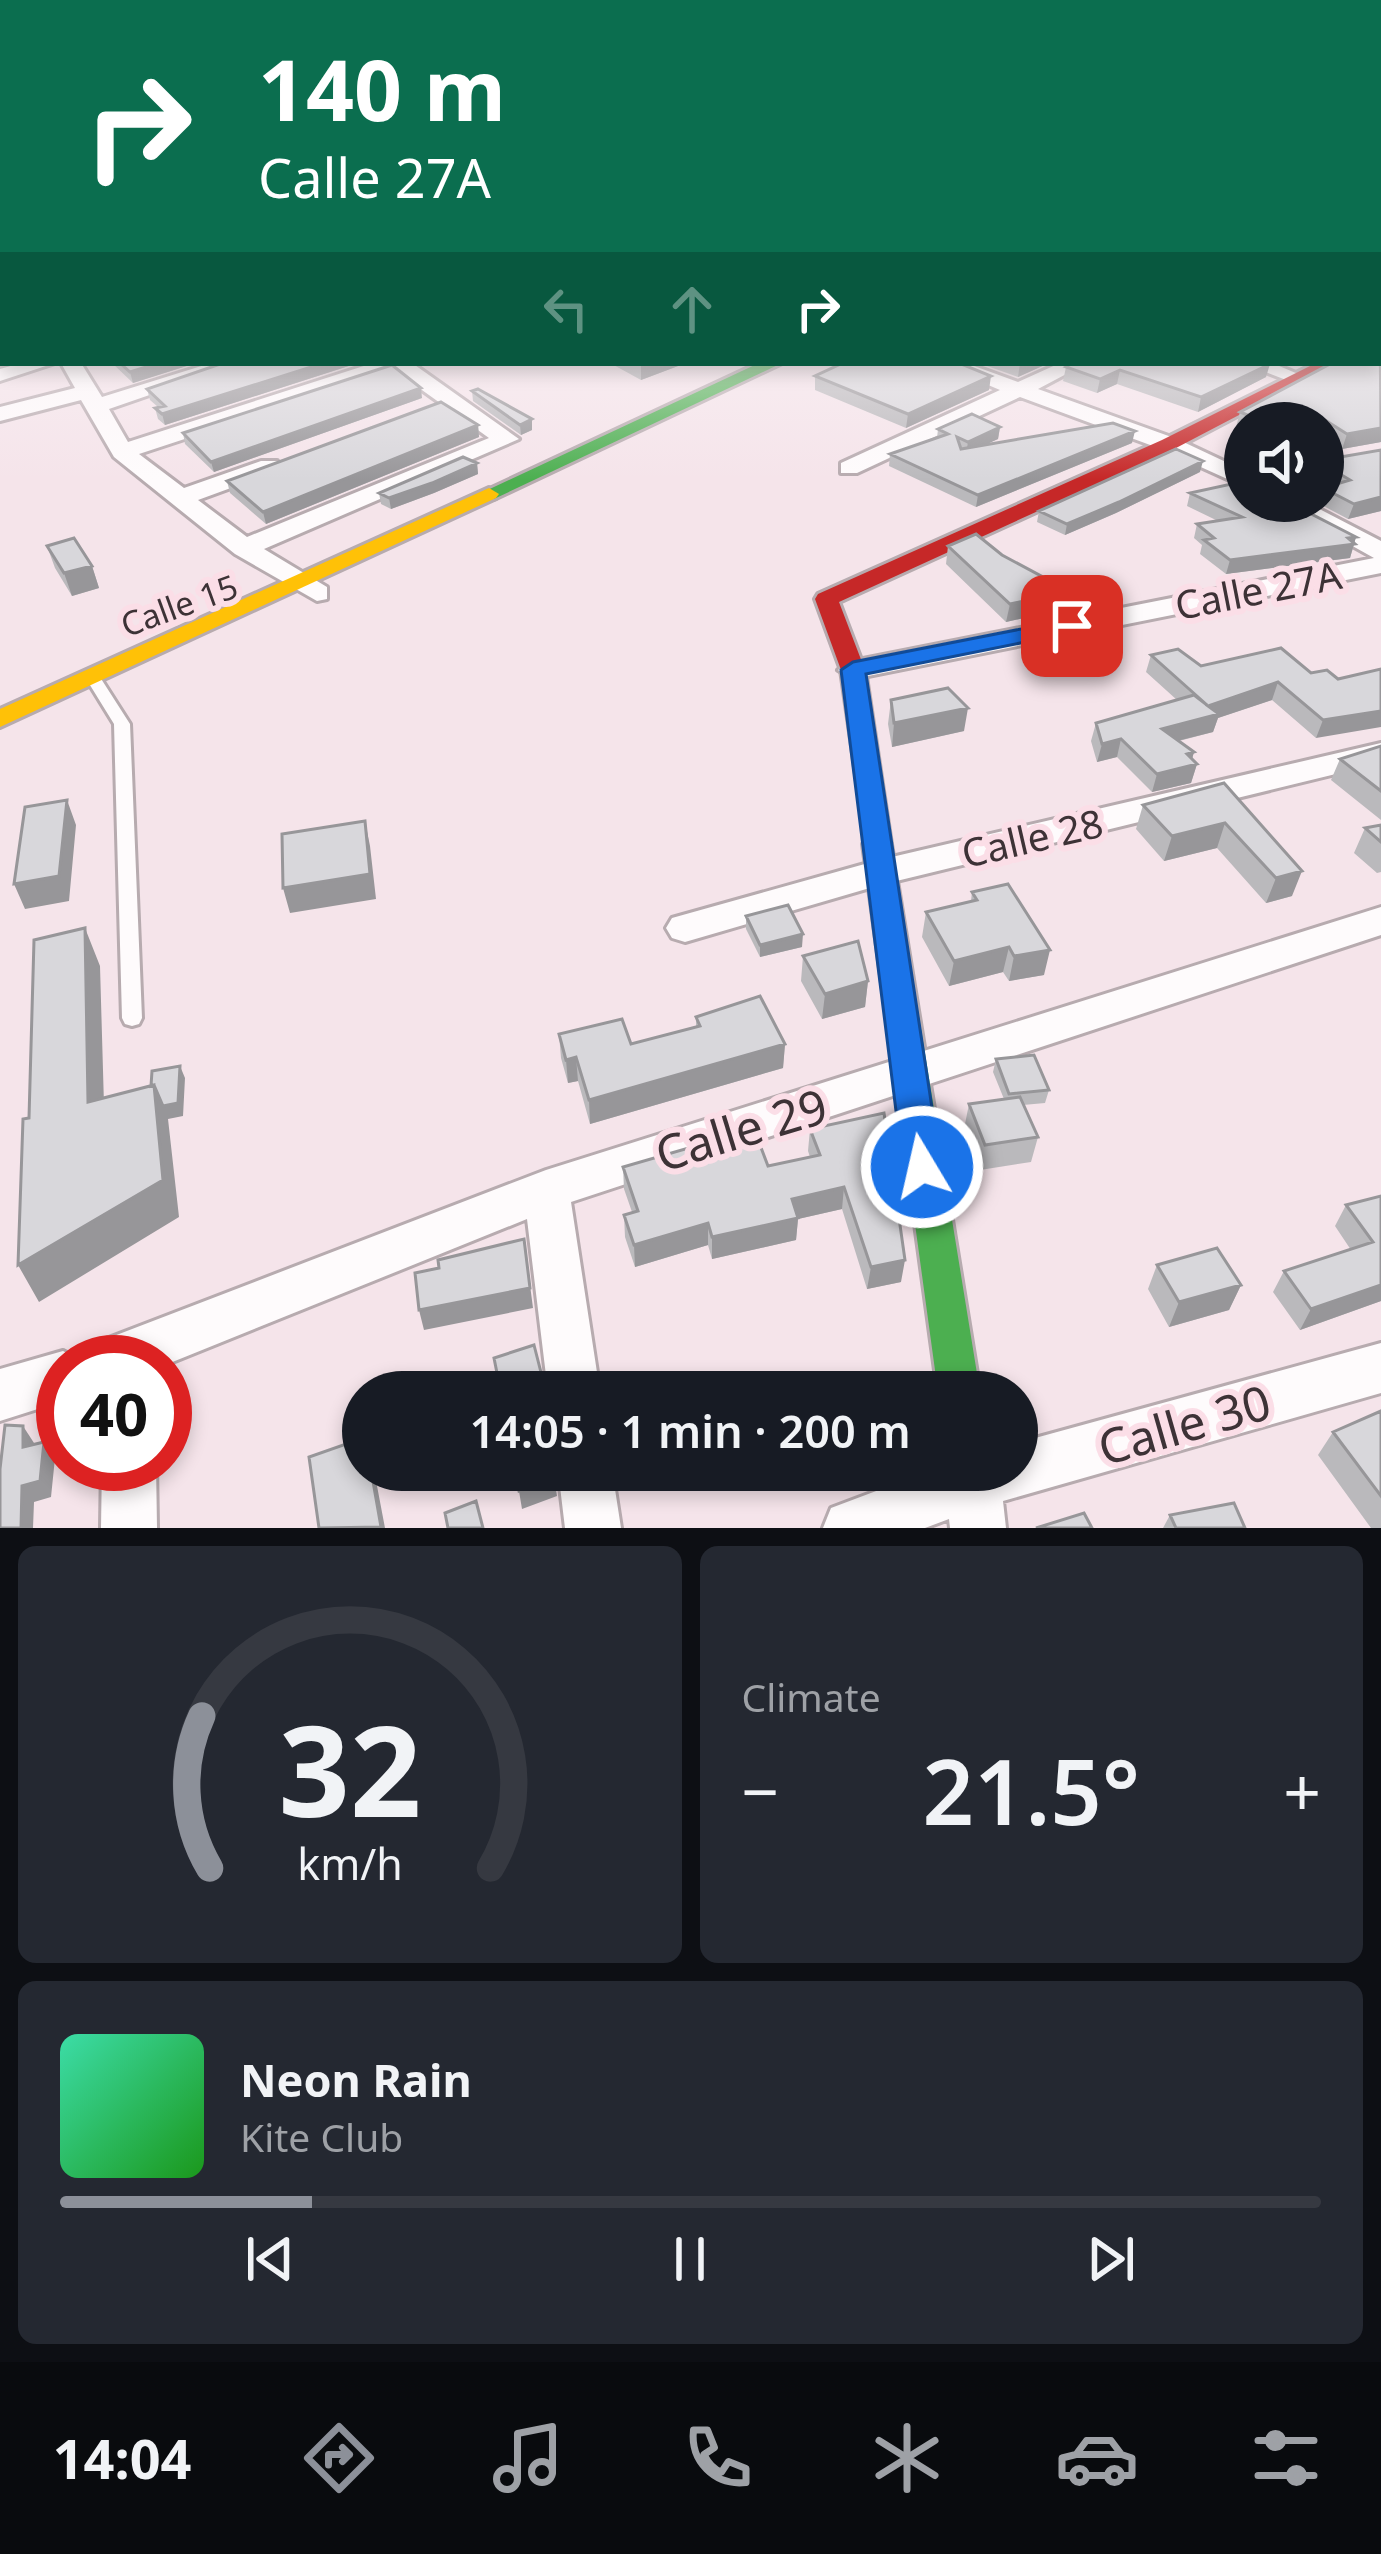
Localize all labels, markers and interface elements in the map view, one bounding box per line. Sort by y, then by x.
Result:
text: 140 m [258,31,506,146]
icon: right [60,48,216,204]
text: Calle 27A [258,140,491,214]
icon: left [533,276,599,342]
icon: ahead [659,276,725,342]
icon: right [785,276,851,342]
map controls [1224,402,1344,522]
button: sound [1224,402,1344,522]
street label: Calle 27A [1170,547,1346,631]
street label: Calle 15 [114,563,244,647]
pin [1021,575,1123,677]
icon: arrive [1039,593,1105,659]
street label: Calle 28 [956,795,1108,879]
street label: Calle 29 [647,1072,835,1186]
position arrow [859,1104,985,1230]
speed limit sign: 40 [36,1335,192,1491]
street label: Calle 30 [1090,1368,1278,1480]
text: 14:05 · 1 min · 200 m [469,1400,911,1461]
text: Climate [742,1670,881,1723]
text: 32 [278,1684,421,1854]
text: 21.5° [922,1729,1140,1851]
text: − [742,1745,779,1835]
text: + [1283,1745,1321,1835]
text: km/h [297,1833,402,1892]
text: Neon Rain [240,2049,472,2110]
text: Kite Club [240,2110,403,2163]
icon: previous [237,2226,303,2292]
icon: pause [657,2226,723,2292]
icon: next [1078,2226,1144,2292]
icon: directions [297,2416,381,2500]
icon: music [486,2416,570,2500]
icon: phone [676,2416,760,2500]
icon: climate [865,2416,949,2500]
icon: car [1055,2416,1139,2500]
icon: filters [1244,2416,1328,2500]
text: 14:04 [53,2421,191,2495]

